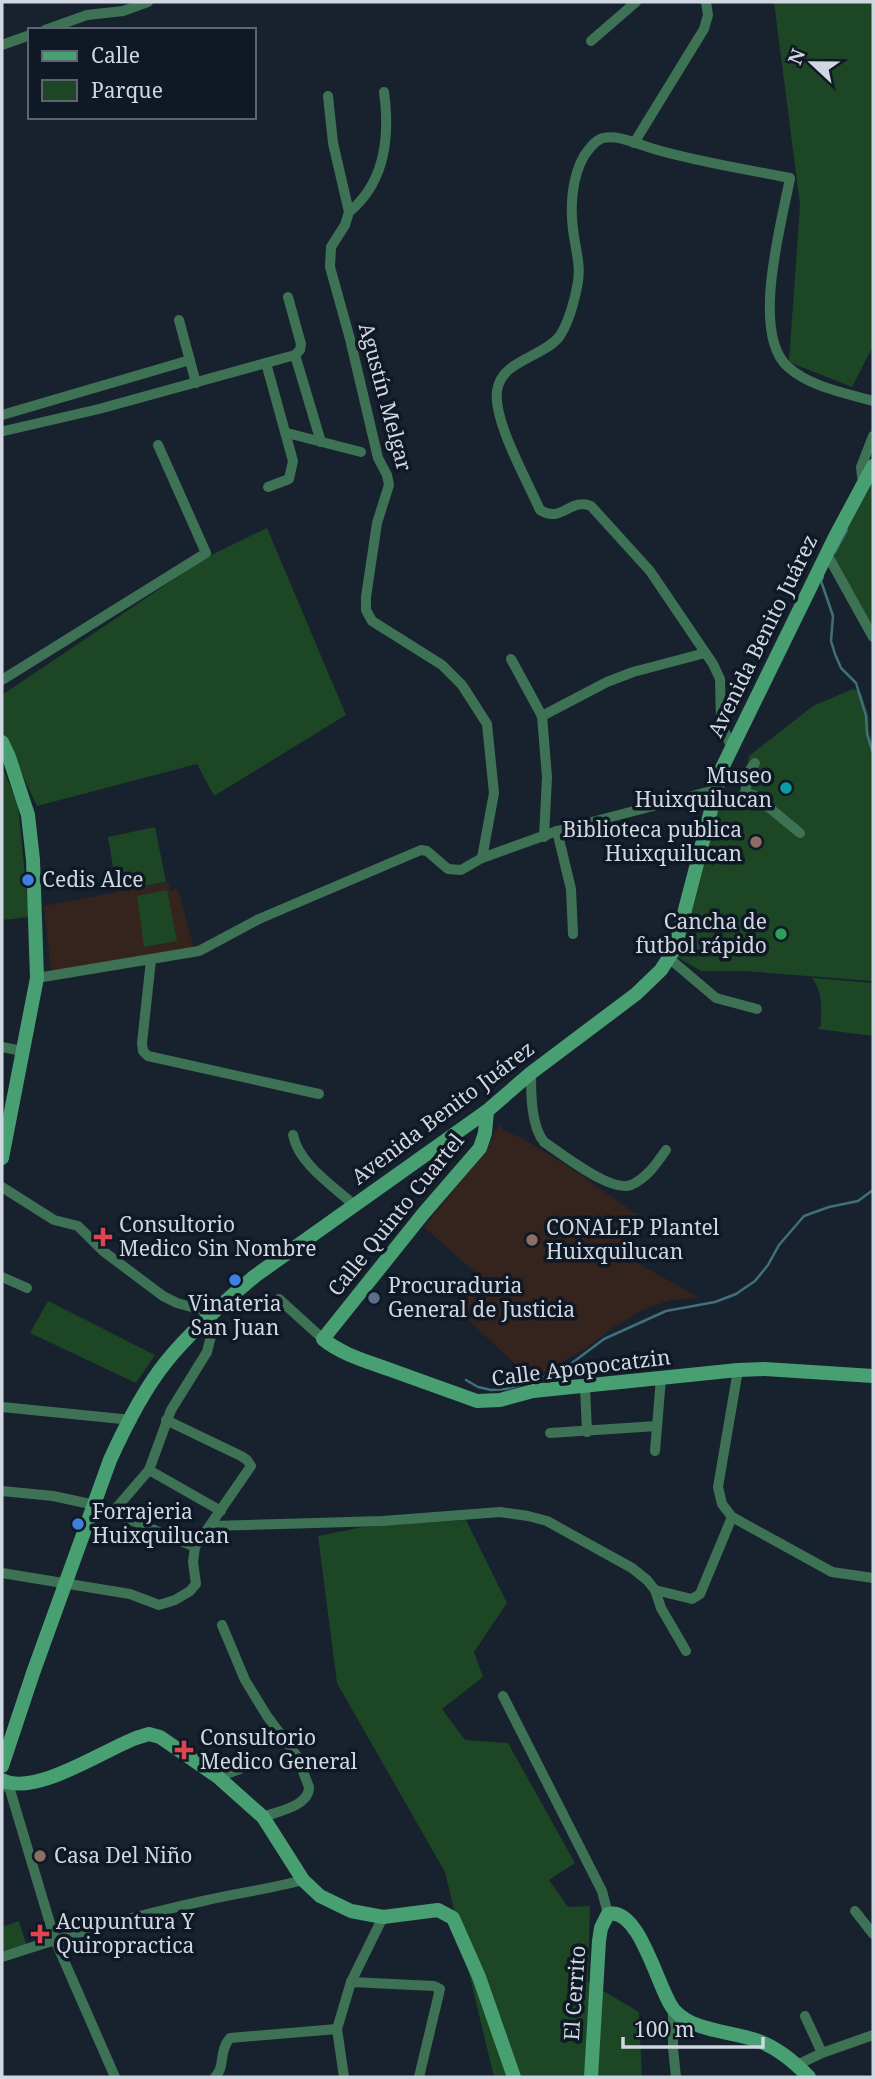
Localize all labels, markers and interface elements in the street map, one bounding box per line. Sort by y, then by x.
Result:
legend [28,28,256,119]
north arrow [777,28,847,98]
text: Calle [91,41,140,69]
text: N [781,45,811,68]
text: Parque [91,76,163,104]
street label: Agustín Melgar [353,320,419,474]
street label: Avenida Benito Juárez [701,530,823,742]
place label: Museo Huixquilucan [635,761,772,813]
marker: Museo Huixquilucan [778,780,794,796]
place label: Biblioteca publica Huixquilucan [563,815,742,867]
marker: Biblioteca publica Huixquilucan [748,834,764,850]
place label: Cedis Alce [42,865,144,893]
marker: Cedis Alce [20,872,36,888]
place label: Cancha de futbol rápido [636,907,767,959]
marker: Cancha de futbol rápido [773,926,789,942]
street label: Avenida Benito Juárez [345,1034,540,1190]
street label: Calle Quinto Cuartel [321,1127,470,1302]
place label: Consultorio Medico Sin Nombre [119,1210,317,1262]
place label: CONALEP Plantel Huixquilucan [546,1213,720,1265]
marker: Consultorio Medico Sin Nombre [93,1227,113,1247]
marker: CONALEP Plantel Huixquilucan [524,1232,540,1248]
place label: Procuraduria General de Justicia [388,1271,575,1323]
marker: Vinateria San Juan [227,1272,243,1288]
place label: Vinateria San Juan [188,1289,282,1341]
marker: Procuraduria General de Justicia [366,1290,382,1306]
street label: Calle Apopocatzin [490,1342,672,1392]
place label: Forrajeria Huixquilucan [92,1497,229,1549]
marker: Forrajeria Huixquilucan [70,1516,86,1532]
place label: Consultorio Medico General [200,1723,358,1775]
marker: Consultorio Medico General [174,1740,194,1760]
place label: Casa Del Niño [54,1841,192,1869]
marker: Casa Del Niño [32,1848,48,1864]
place label: Acupuntura Y Quiropractica [56,1907,195,1959]
marker: Acupuntura Y Quiropractica [30,1924,50,1944]
street label: El Cerrito [557,1944,591,2041]
scale bar [623,2006,763,2050]
text: 100 m [634,2015,695,2043]

